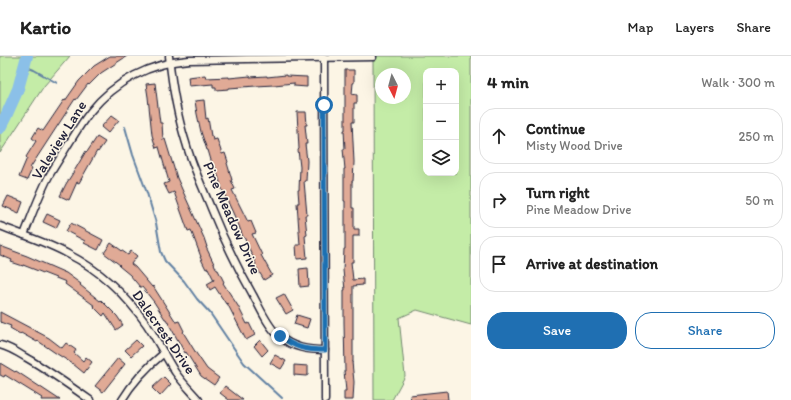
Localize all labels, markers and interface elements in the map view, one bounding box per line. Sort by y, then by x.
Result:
text: Kartio [20,16,71,39]
text: Map [628,19,653,36]
text: Layers [675,19,714,36]
text: Share [736,19,771,36]
north arrow [375,68,411,104]
map controls [423,68,459,176]
button: + [423,68,459,104]
text: 4 min [487,72,529,92]
text: Walk · 300 m [701,75,775,90]
route start [315,96,333,114]
street label: Valeview Lane [28,97,90,183]
button: − [423,104,459,140]
text: Continue [526,120,585,138]
icon: ahead [488,125,510,147]
text: 250 m [738,129,774,144]
text: Misty Wood Drive [526,138,623,153]
button: layers [423,140,459,176]
street label: Pine Meadow Drive [199,159,265,277]
text: Turn right [526,184,590,202]
icon: right [488,189,510,211]
text: 50 m [745,193,774,208]
text: Pine Meadow Drive [526,202,631,217]
icon: arrive [488,253,510,275]
text: Arrive at destination [526,255,658,273]
street label: Dalecrest Drive [128,286,200,378]
button: Save [487,312,627,349]
button: Share [635,312,775,349]
route end [271,327,289,345]

